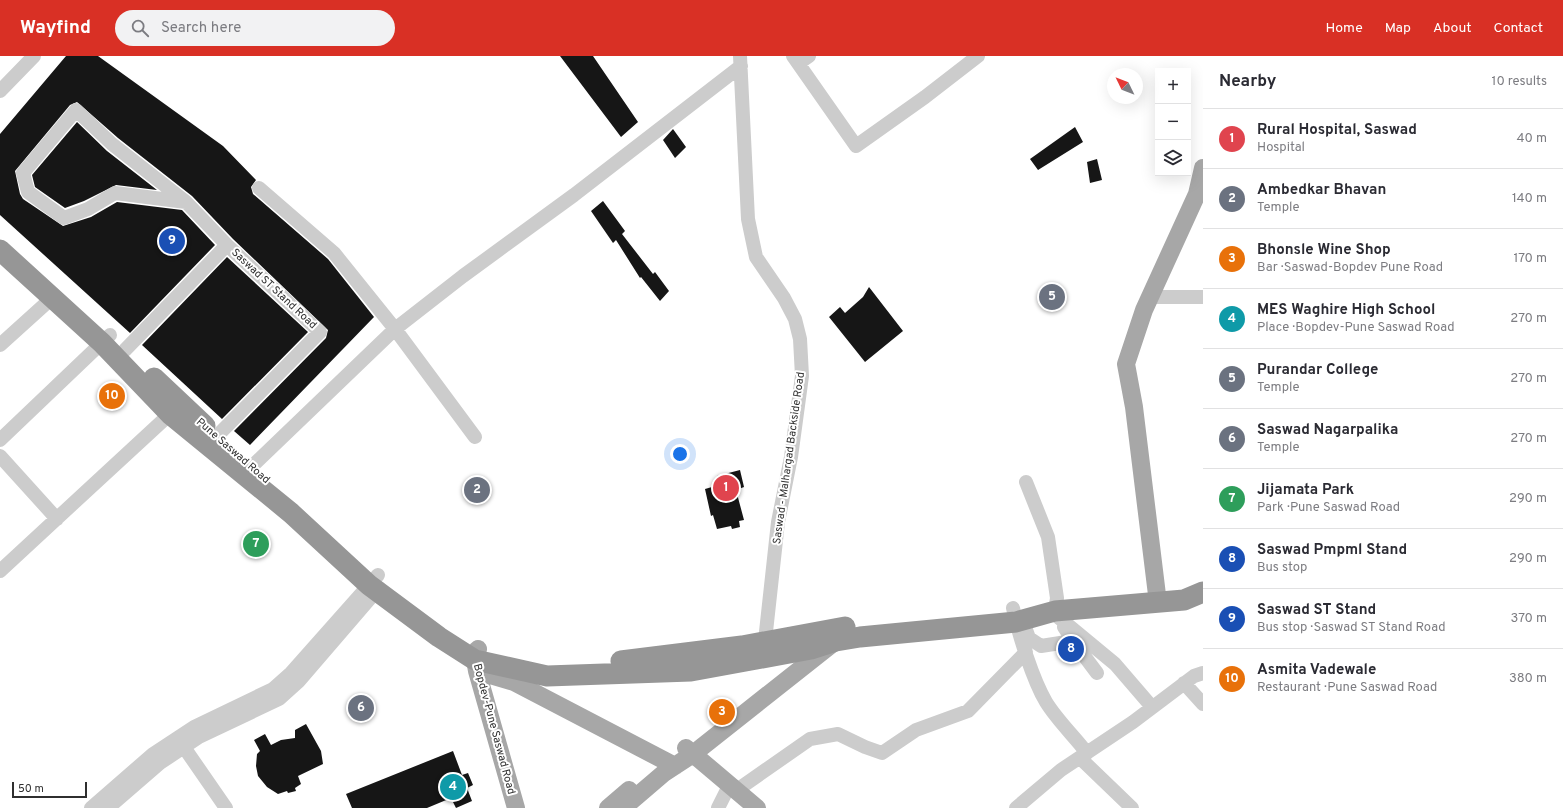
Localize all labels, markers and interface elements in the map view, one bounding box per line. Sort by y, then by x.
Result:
search box [115,10,395,46]
text: Wayfind [20,16,91,40]
icon: search [129,17,151,39]
text: Search here [161,19,241,38]
text: Home [1326,20,1363,37]
text: Map [1385,20,1411,37]
text: About [1433,20,1472,37]
text: Contact [1494,20,1543,37]
north arrow [1107,68,1143,104]
map controls [1155,68,1191,176]
button: + [1155,68,1191,104]
text: Nearby [1219,71,1276,93]
text: 10 results [1492,74,1547,90]
button: − [1155,104,1191,140]
text: Rural Hospital, Saswad [1257,121,1417,140]
text: 1 [1229,131,1235,147]
text: 40 m [1517,131,1547,147]
button: layers [1155,140,1191,176]
text: Hospital [1257,140,1305,156]
text: Ambedkar Bhavan [1257,181,1386,200]
text: 2 [1228,191,1236,207]
text: 140 m [1512,191,1547,207]
text: Temple [1257,200,1299,216]
pin: 9 [159,226,185,256]
text: Bhonsle Wine Shop [1257,241,1391,260]
street label: Saswad ST Stand Road [228,246,320,332]
text: 3 [1228,251,1236,267]
text: 170 m [1513,251,1547,267]
text: Bar · Saswad-Bopdev Pune Road [1257,260,1443,276]
pin: 5 [1039,282,1065,312]
text: MES Waghire High School [1257,301,1435,320]
text: 4 [1228,311,1236,327]
text: 270 m [1510,311,1547,327]
text: Place · Bopdev-Pune Saswad Road [1257,320,1455,336]
text: Purandar College [1257,361,1378,380]
street label: Saswad - Malhargad Backside Road [770,371,808,545]
text: 5 [1228,371,1236,387]
text: 270 m [1510,371,1547,387]
text: Temple [1257,380,1299,396]
pin: 10 [99,381,125,411]
street label: Pune Saswad Road [193,415,273,487]
text: Saswad Nagarpalika [1257,421,1398,440]
text: 6 [1228,431,1236,447]
text: 270 m [1510,431,1547,447]
text: Temple [1257,440,1299,456]
your location [670,444,690,464]
pin: 1 [713,473,739,503]
pin: 2 [464,475,490,505]
text: Jijamata Park [1257,481,1354,500]
text: 7 [1229,491,1235,507]
text: 290 m [1509,491,1547,507]
text: Park · Pune Saswad Road [1257,500,1400,516]
pin: 7 [243,529,269,559]
text: Saswad Pmpml Stand [1257,541,1407,560]
text: 8 [1228,551,1236,567]
text: 290 m [1509,551,1547,567]
text: Bus stop [1257,560,1307,576]
text: Saswad ST Stand [1257,601,1376,620]
text: 9 [1228,611,1236,627]
text: 370 m [1510,611,1547,627]
text: Bus stop · Saswad ST Stand Road [1257,620,1446,636]
pin: 8 [1058,634,1084,664]
text: Asmita Vadewale [1257,661,1376,680]
street label: Bopdev-Pune Saswad Road [470,662,518,796]
text: 10 [1225,671,1239,687]
text: 380 m [1509,671,1547,687]
text: Restaurant · Pune Saswad Road [1257,680,1437,696]
pin: 6 [348,693,374,723]
pin: 3 [709,697,735,727]
pin: 4 [440,772,466,802]
scale bar [12,780,87,799]
text: 50 m [18,782,44,796]

